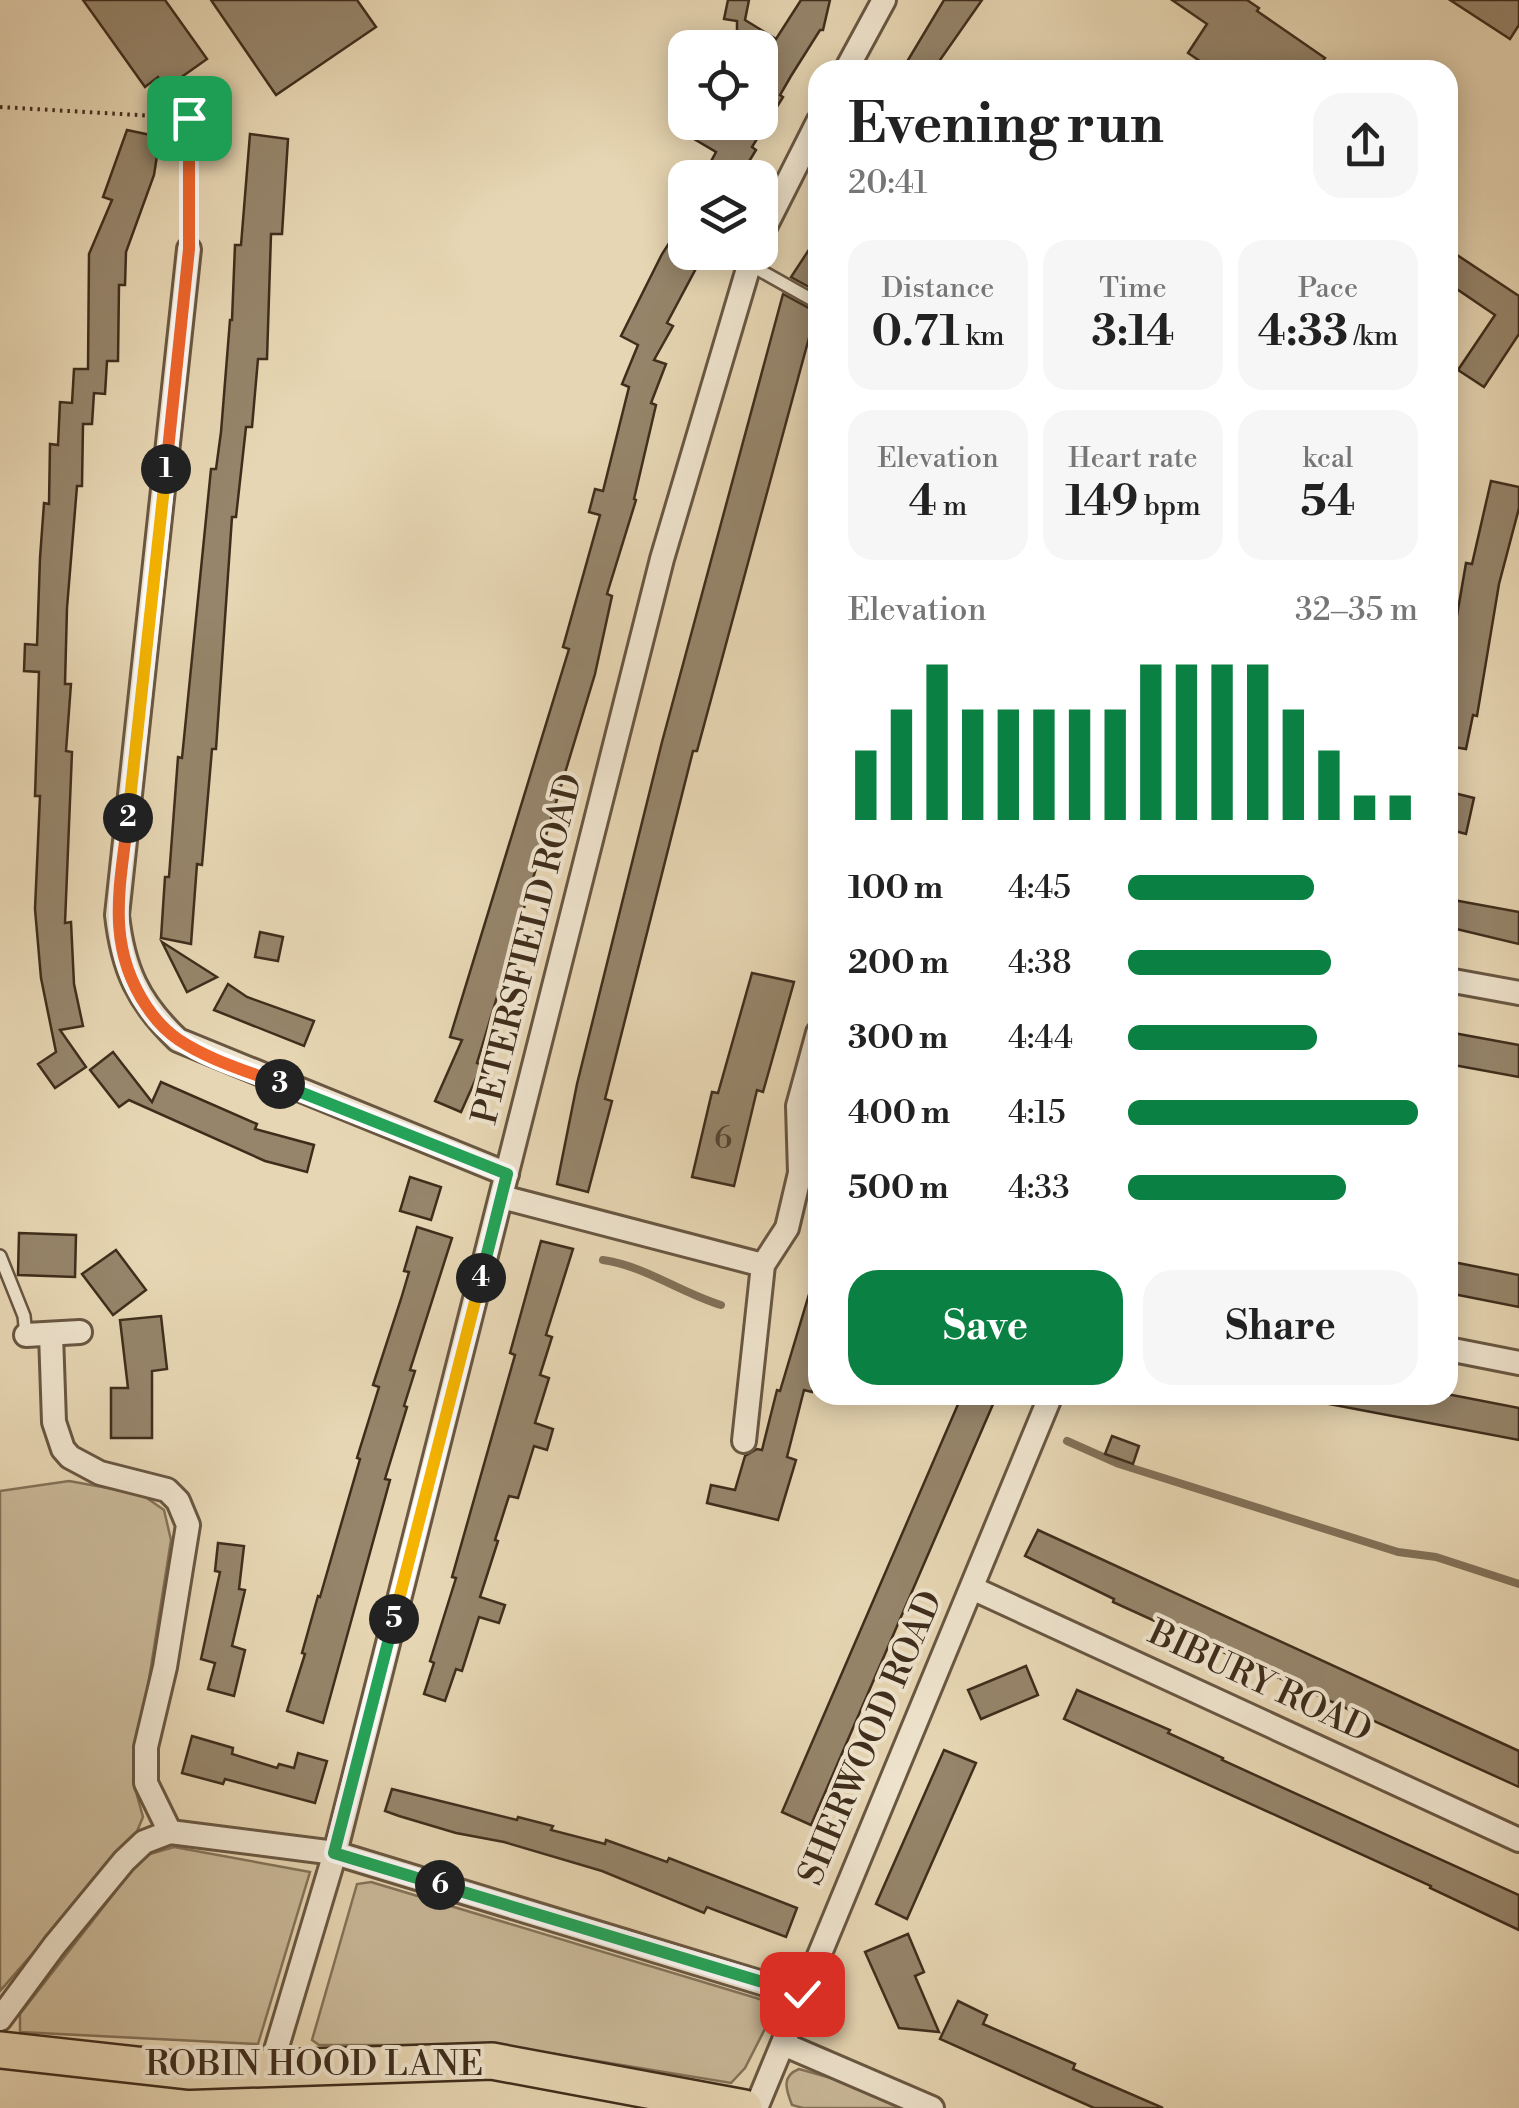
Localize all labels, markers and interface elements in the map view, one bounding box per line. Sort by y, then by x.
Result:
map controls [668,30,778,270]
button: locate [668,30,778,140]
pin [147,76,232,161]
icon: arrive [162,91,217,146]
text: Evening run [848,91,1164,160]
button: share [1313,93,1418,198]
button: layers [668,160,778,270]
text: 20:41 [848,163,928,203]
text: Distance [882,271,994,306]
text: Time [1099,271,1167,306]
text: Pace [1298,271,1358,306]
text: 0.71 [871,306,960,359]
text: 3:14 [1091,306,1175,359]
text: 4:33 [1258,306,1348,359]
text: km [960,319,1005,354]
text: /km [1348,319,1398,354]
text: Elevation [877,441,999,476]
text: Heart rate [1068,441,1198,476]
text: kcal [1303,441,1353,476]
pin: 1 [141,444,191,494]
text: 1 [159,451,173,486]
text: 4 [909,476,937,529]
text: 149 [1065,476,1138,529]
text: 54 [1301,476,1355,529]
text: m [937,489,967,524]
text: bpm [1138,489,1201,524]
text: Elevation [848,590,987,630]
text: 32–35 m [1295,590,1418,630]
street label: PETERSFIELD ROAD [464,769,592,1129]
pin: 2 [103,793,153,843]
text: 2 [119,800,137,835]
text: 100 m [848,868,943,908]
text: 4:45 [1008,868,1071,908]
text: 200 m [848,943,949,983]
text: 4:38 [1008,943,1072,983]
text: 300 m [848,1018,948,1058]
text: 4:44 [1008,1018,1073,1058]
pin: 3 [255,1059,305,1109]
text: 3 [272,1066,288,1101]
text: 400 m [848,1093,950,1133]
text: 4:15 [1008,1093,1066,1133]
house number: 6 [714,1120,732,1158]
text: 500 m [848,1168,949,1208]
text: 4:33 [1008,1168,1070,1208]
pin: 4 [456,1253,506,1303]
text: 4 [472,1260,490,1295]
button: Save [848,1270,1123,1385]
button: Share [1143,1270,1418,1385]
street label: SHERWOOD ROAD [790,1584,952,1892]
pin: 5 [369,1594,419,1644]
text: 5 [385,1601,403,1636]
street label: BIBURY ROAD [1141,1611,1379,1753]
pin: 6 [415,1860,465,1910]
text: 6 [431,1867,449,1902]
pin [760,1952,845,2037]
icon: check [775,1967,830,2022]
street label: ROBIN HOOD LANE [145,2043,483,2086]

